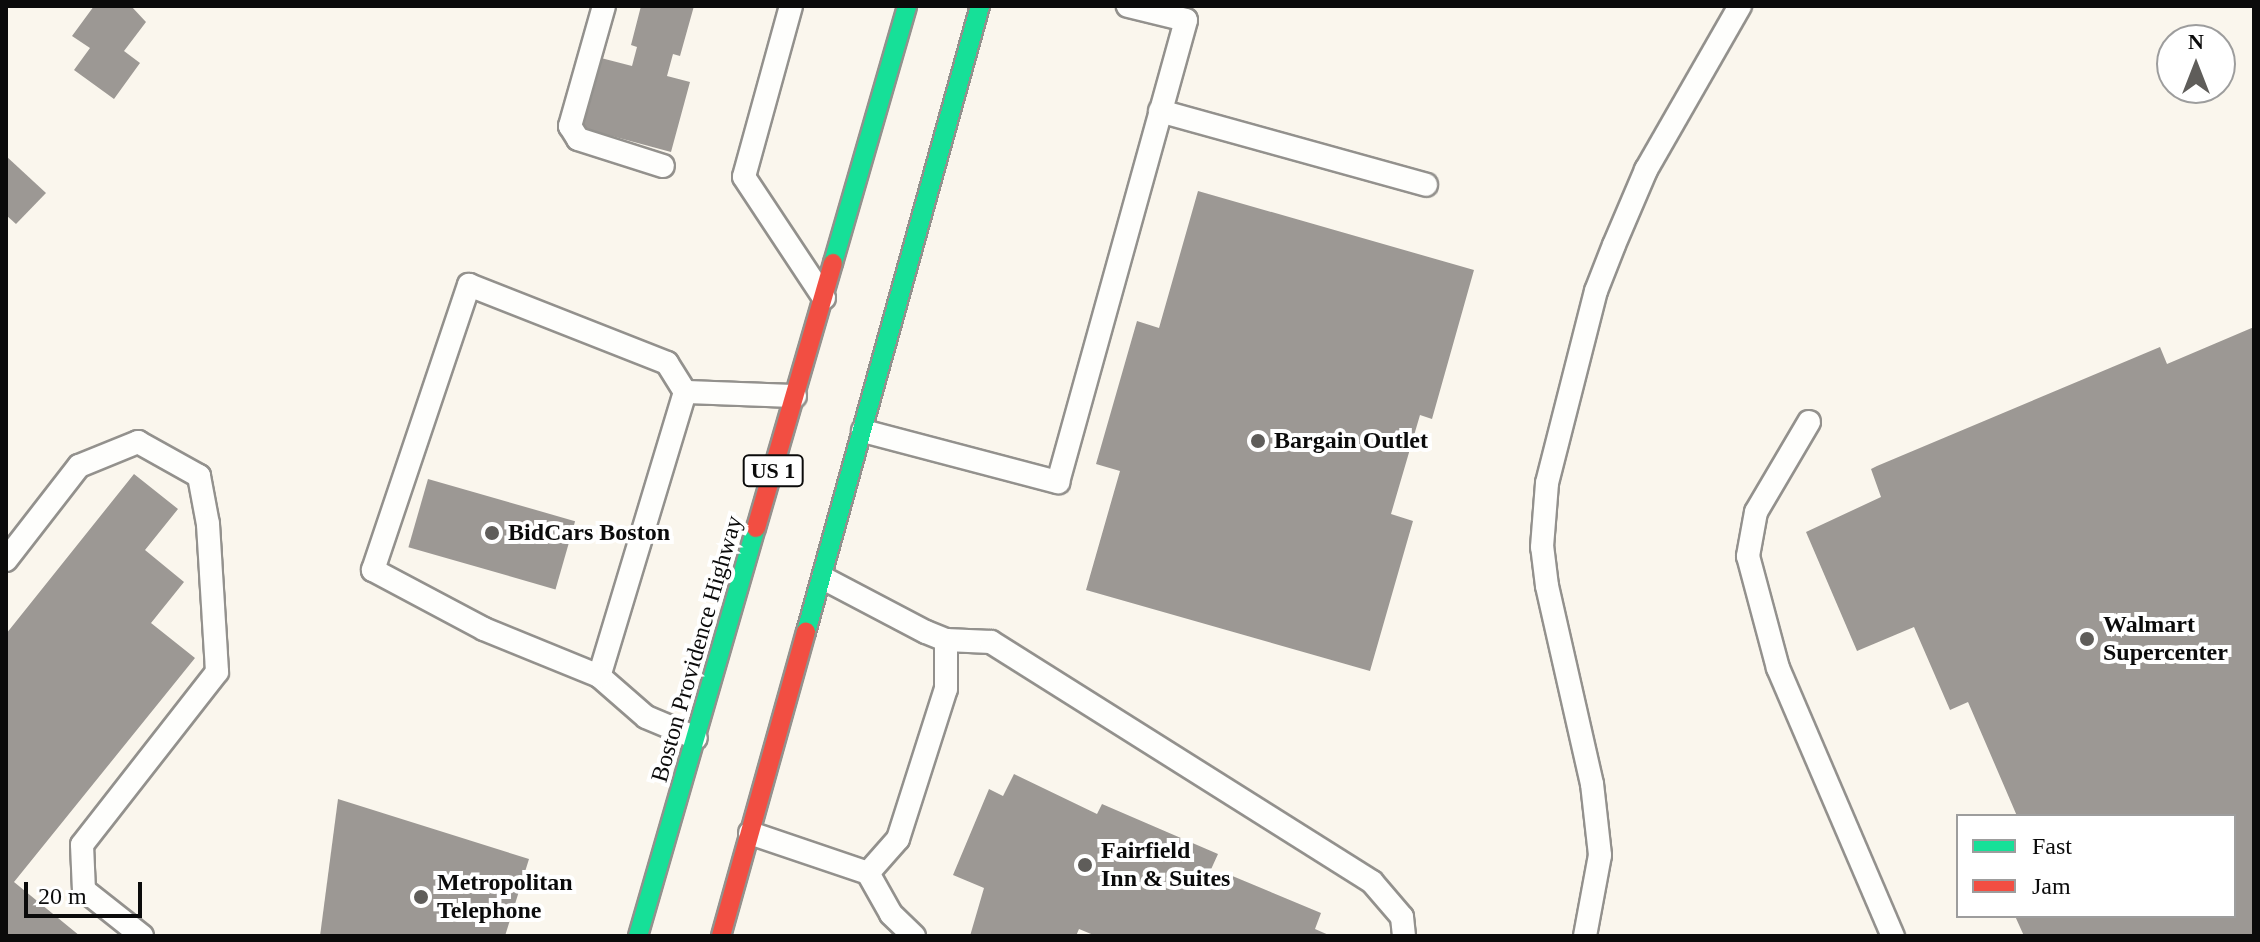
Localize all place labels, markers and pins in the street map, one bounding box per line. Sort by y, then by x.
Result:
place label: Bargain Outlet [1274,427,1428,455]
marker: Bargain Outlet [1249,432,1267,450]
place label: BidCars Boston [508,519,670,547]
marker: BidCars Boston [483,524,501,542]
place label: Walmart Supercenter [2103,611,2228,667]
marker: Walmart Supercenter [2078,630,2096,648]
place label: Fairfield Inn & Suites [1101,837,1230,893]
marker: Fairfield Inn & Suites [1076,856,1094,874]
place label: Metropolitan Telephone [437,869,573,925]
marker: Metropolitan Telephone [412,888,430,906]

